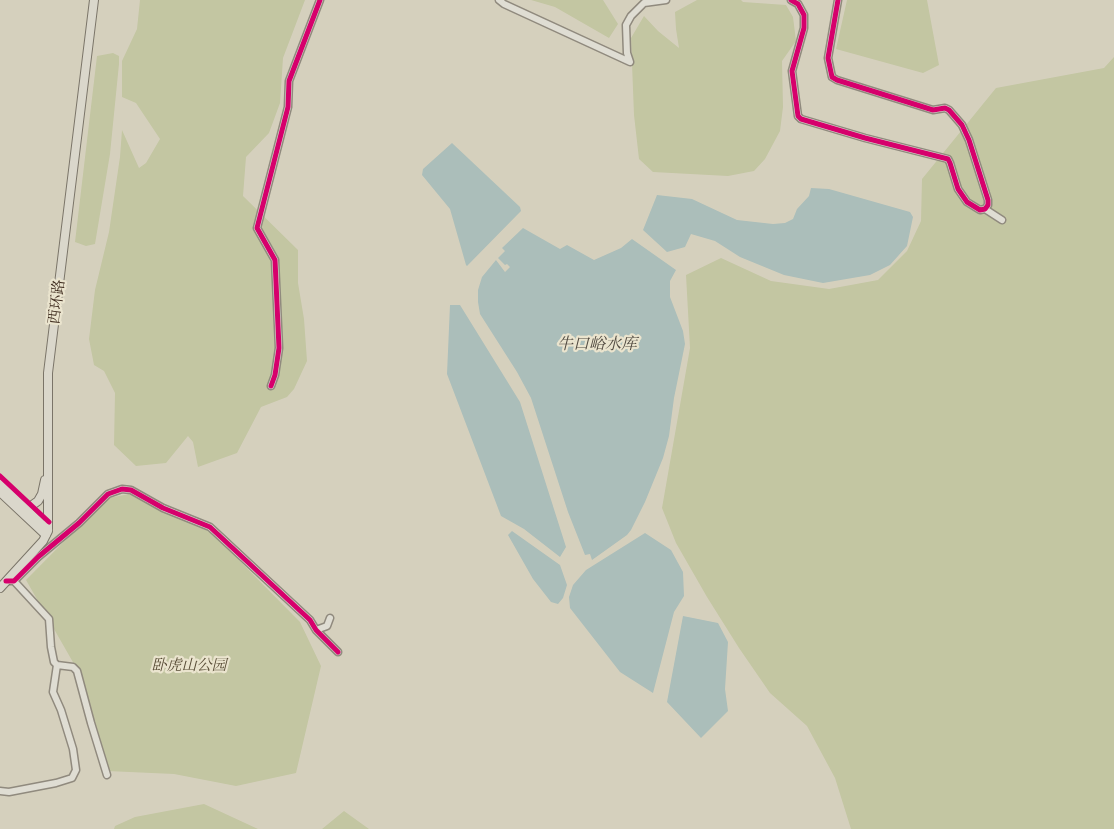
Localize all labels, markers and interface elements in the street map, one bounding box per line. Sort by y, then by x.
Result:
street label: 西环路 [45,279,69,325]
water label: 牛口峪水库 [557,334,637,354]
park label: 卧虎山公园 [152,657,226,675]

